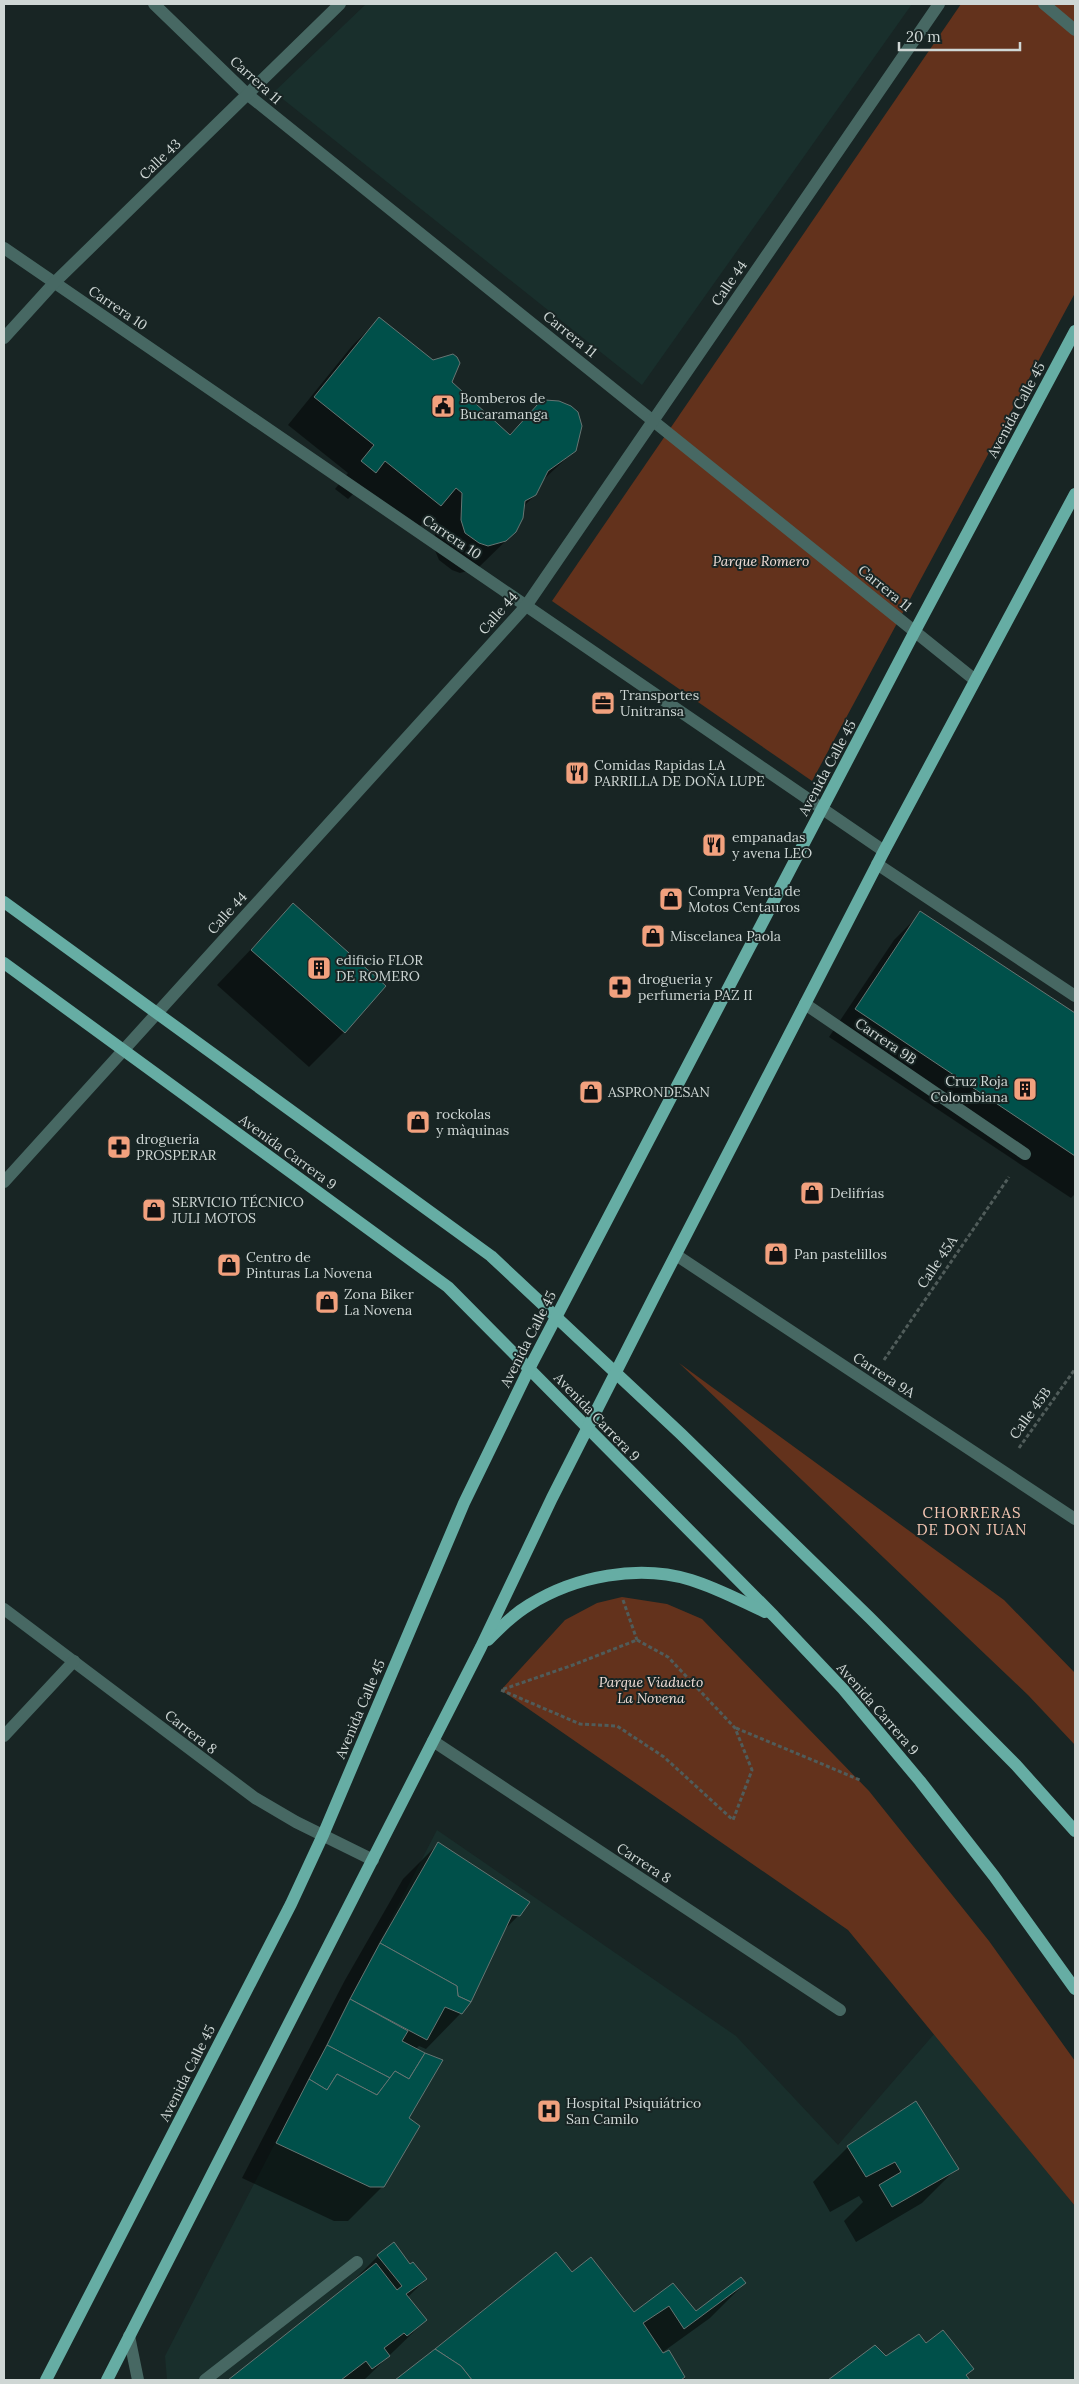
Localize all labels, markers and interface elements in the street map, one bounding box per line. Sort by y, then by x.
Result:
scale bar [899,20,1020,52]
text: 20 m [906,27,941,46]
street label: Carrera 11 [226,52,286,108]
street label: Calle 43 [135,135,185,183]
street label: Calle 44 [707,256,751,309]
street label: Carrera 10 [85,282,151,334]
street label: Carrera 11 [540,307,600,361]
street label: Avenida Calle 45 [983,359,1049,462]
place label: Bomberos de Bucaramanga [460,389,548,423]
public building icon: Bomberos de Bucaramanga [430,393,456,419]
street label: Carrera 10 [419,511,485,563]
park label: Parque Romero [713,552,809,570]
street label: Carrera 11 [855,561,915,615]
street label: Calle 44 [474,588,522,638]
place label: Transportes Unitransa [620,686,699,720]
office icon: Transportes Unitransa [590,690,616,716]
street label: Avenida Calle 45 [794,717,860,820]
place label: Comidas Rapidas LA PARRILLA DE DOÑA LUPE [594,756,765,790]
restaurant icon: Comidas Rapidas LA PARRILLA DE DOÑA LUPE [564,760,590,786]
place label: empanadas y avena LEO [732,828,812,862]
restaurant icon: empanadas y avena LEO [701,832,727,858]
place label: Compra Venta de Motos Centauros [688,882,801,916]
shop icon: Compra Venta de Motos Centauros [658,886,684,912]
street label: Calle 44 [203,888,251,938]
shop icon: Miscelanea Paola [640,923,666,949]
place label: Miscelanea Paola [670,927,781,945]
place label: edificio FLOR DE ROMERO [336,951,423,985]
building icon: edificio FLOR DE ROMERO [306,955,332,981]
place label: drogueria y perfumeria PAZ II [638,970,753,1004]
pharmacy icon: drogueria y perfumeria PAZ II [607,974,633,1000]
street label: Carrera 9B [852,1014,920,1068]
place label: Cruz Roja Colombiana [930,1072,1008,1106]
building icon: Cruz Roja Colombiana [1012,1076,1038,1102]
shop icon: ASPRONDESAN [578,1079,604,1105]
place label: ASPRONDESAN [607,1083,710,1101]
place label: rockolas y màquinas [436,1105,509,1139]
shop icon: rockolas y màquinas [405,1109,431,1135]
street label: Avenida Carrera 9 [235,1110,340,1193]
place label: drogueria PROSPERAR [136,1130,217,1164]
pharmacy icon: drogueria PROSPERAR [106,1134,132,1160]
shop icon: Delifrías [799,1180,825,1206]
place label: Delifrías [830,1184,884,1202]
place label: SERVICIO TÉCNICO JULI MOTOS [171,1193,304,1227]
shop icon: SERVICIO TÉCNICO JULI MOTOS [141,1197,167,1223]
street label: Calle 45A [913,1232,961,1292]
shop icon: Pan pastelillos [763,1241,789,1267]
place label: Pan pastelillos [794,1245,887,1263]
place label: Centro de Pinturas La Novena [246,1248,372,1282]
shop icon: Centro de Pinturas La Novena [216,1252,242,1278]
place label: Zona Biker La Novena [344,1285,414,1319]
street label: Avenida Calle 45 [495,1288,560,1391]
shop icon: Zona Biker La Novena [314,1289,340,1315]
street label: Carrera 9A [850,1348,919,1402]
street label: Avenida Carrera 9 [549,1368,644,1465]
street label: Calle 45B [1005,1383,1055,1442]
district label: CHORRERAS DE DON JUAN [917,1503,1027,1539]
street label: Avenida Calle 45 [331,1657,389,1762]
street label: Avenida Carrera 9 [832,1658,923,1759]
park label: Parque Viaducto La Novena [599,1673,703,1707]
street label: Carrera 8 [161,1706,221,1758]
street label: Carrera 8 [613,1839,675,1887]
street label: Avenida Calle 45 [154,2022,219,2125]
place label: Hospital Psiquiátrico San Camilo [566,2094,701,2128]
hospital icon: Hospital Psiquiátrico San Camilo [536,2098,562,2124]

